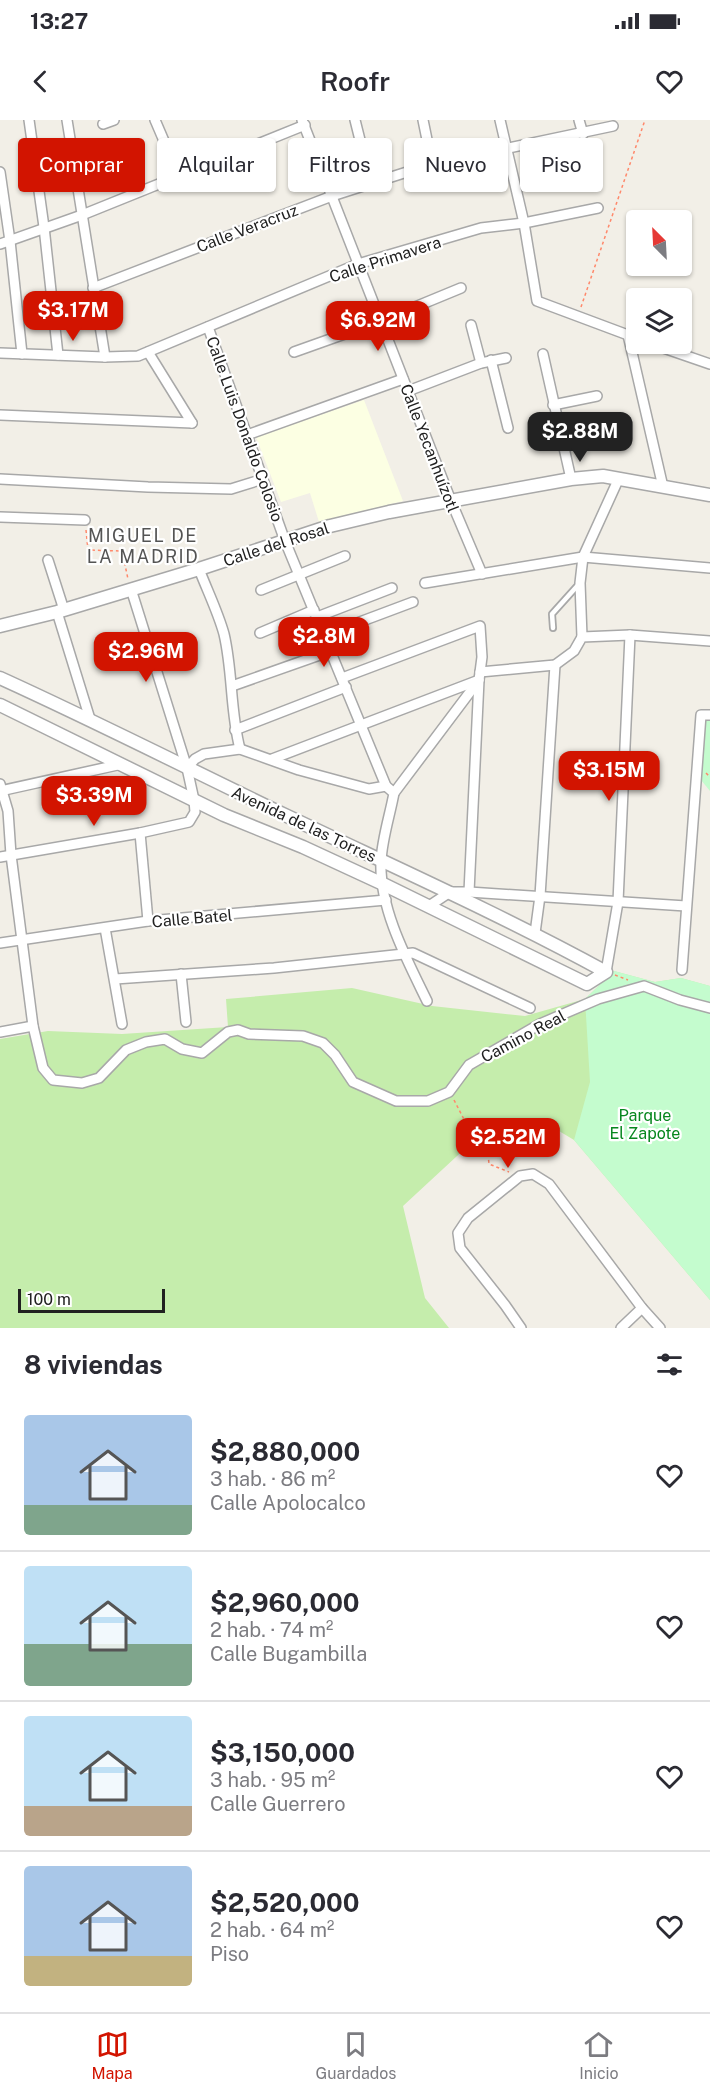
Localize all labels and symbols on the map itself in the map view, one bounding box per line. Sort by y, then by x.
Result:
street label: Calle Veracruz [194,200,301,257]
north arrow [626,210,692,276]
street label: Calle Primavera [327,232,443,286]
pin: $3.17M [24,291,122,342]
pin: $6.92M [329,301,427,352]
street label: Calle Luis Donaldo Colosio [202,334,287,524]
street label: Calle Yecanhuízotl [396,381,463,515]
pin: $2.88M [531,412,629,463]
street label: Calle del Rosal [221,518,332,571]
district label: MIGUEL DE LA MADRID [87,525,199,567]
pin: $2.8M [282,617,366,668]
pin: $2.96M [97,632,195,683]
pin: $3.15M [560,751,658,802]
pin: $3.39M [45,776,143,827]
street label: Avenida de las Torres [228,783,379,866]
street label: Calle Batel [151,905,233,931]
street label: Camino Real [478,1006,569,1067]
park label: Parque El Zapote [610,1106,680,1143]
pin: $2.52M [459,1118,557,1169]
scale bar [18,1286,165,1314]

